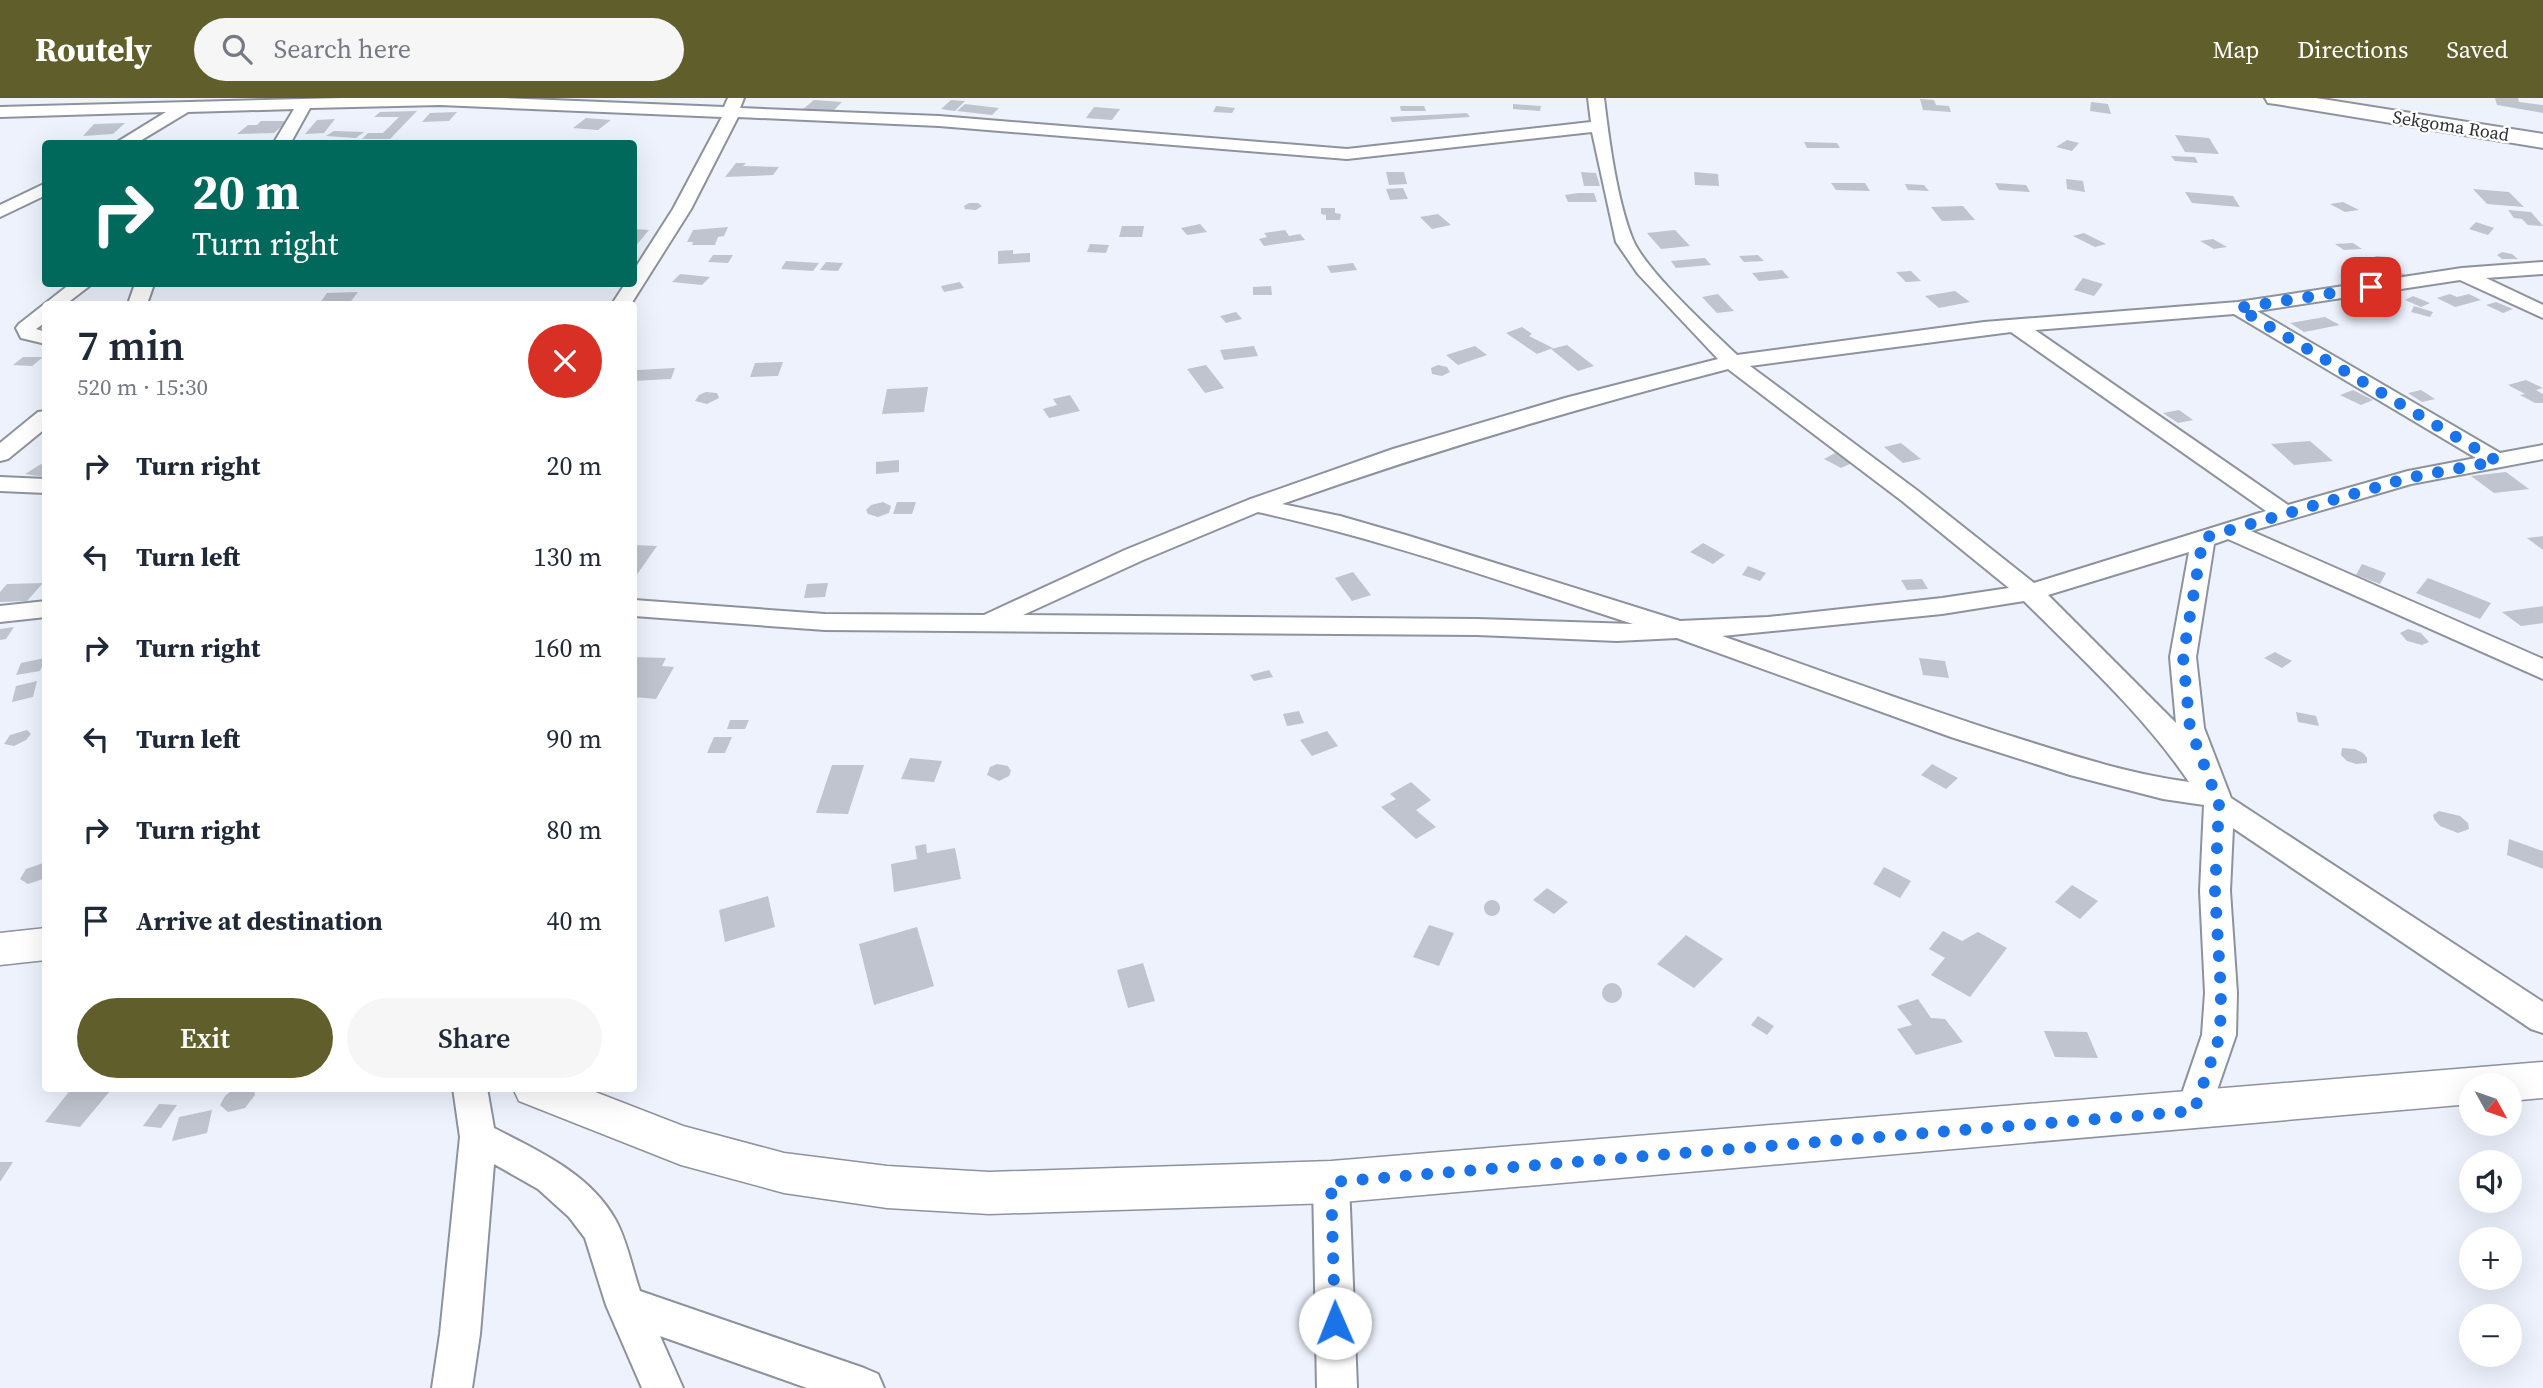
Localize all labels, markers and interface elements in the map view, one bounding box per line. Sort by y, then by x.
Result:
search box [194,18,684,81]
text: Routely [35,27,152,72]
icon: search [218,30,256,68]
text: Search here [274,31,411,67]
text: Map [2212,33,2259,66]
text: Directions [2297,33,2408,66]
text: Saved [2446,33,2508,66]
street label: Sekgoma Road [2391,104,2511,147]
text: 20 m [192,158,300,225]
icon: right [77,168,168,259]
text: Turn right [192,222,338,266]
pin [2341,257,2401,317]
icon: arrive [2352,268,2390,306]
text: 7 min [77,316,185,374]
button: close [528,324,602,398]
text: 520 m · 15:30 [77,371,208,403]
icon: right [77,447,115,485]
text: Turn right [136,448,260,484]
text: 20 m [547,448,602,484]
icon: left [77,538,115,576]
text: Turn left [136,539,240,575]
text: 130 m [534,539,602,575]
icon: right [77,629,115,667]
text: Turn right [136,630,260,666]
text: 160 m [534,630,602,666]
icon: left [77,720,115,758]
text: Turn left [136,721,240,757]
text: 90 m [547,721,602,757]
icon: right [77,811,115,849]
text: Turn right [136,812,260,848]
text: 80 m [547,812,602,848]
icon: arrive [77,902,115,940]
text: Arrive at destination [136,903,383,939]
text: 40 m [547,903,602,939]
button: Exit [77,998,333,1078]
button: Share [347,998,602,1078]
north arrow [2459,1073,2522,1136]
map controls [2459,1073,2522,1367]
button: sound [2459,1150,2522,1213]
button: + [2459,1227,2522,1290]
position arrow [1298,1286,1372,1360]
button: − [2459,1304,2522,1367]

